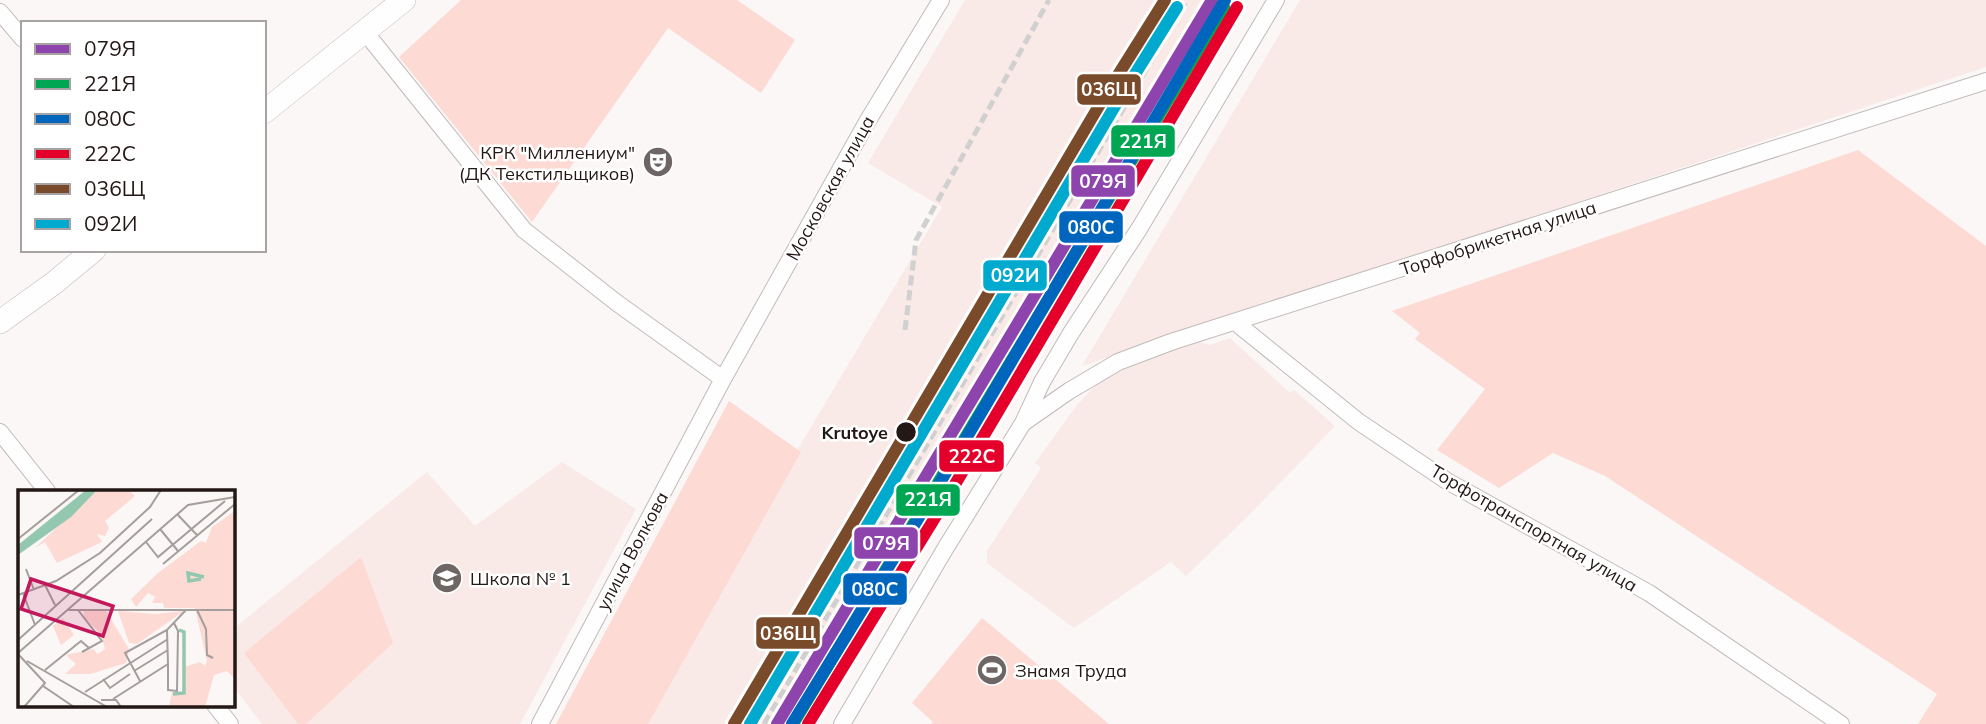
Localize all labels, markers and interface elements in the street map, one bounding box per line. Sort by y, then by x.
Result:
legend [21,21,266,252]
text: 079Я [84,35,136,61]
text: 221Я [84,70,136,96]
line badge: 036Щ [1076,73,1142,106]
text: 036Щ [1081,77,1137,101]
text: 080С [84,105,136,131]
street label: Московская улица [781,112,879,264]
line badge: 221Я [1110,124,1176,158]
text: 221Я [1119,129,1167,153]
text: 222С [84,140,136,166]
place label: КРК "Миллениум" (ДК Текстильщиков) [459,141,635,185]
theatre icon: КРК "Миллениум" (ДК Текстильщиков) [641,145,675,179]
line badge: 079Я [1070,164,1136,198]
text: 079Я [1079,169,1127,193]
text: 036Щ [84,175,146,201]
street label: Торфобрикетная улица [1397,195,1599,281]
text: 092И [84,210,138,236]
line badge: 080С [1058,210,1124,244]
text: 080С [1067,215,1115,239]
line badge: 092И [982,259,1048,292]
text: 092И [991,263,1039,287]
marker: Krutoye [894,420,918,444]
place label: Krutoye [822,421,888,444]
line badge: 222С [938,439,1005,473]
text: 222С [948,444,996,468]
street label: Торфотранспортная улица [1426,459,1642,597]
line badge: 221Я [895,483,961,517]
text: 221Я [904,487,952,511]
street label: улица Волкова [591,488,673,614]
inset map [18,490,234,706]
line badge: 079Я [853,526,919,560]
text: 079Я [862,531,910,555]
school or university icon: Школа № 1 [430,561,464,595]
place label: Школа № 1 [470,567,571,590]
line badge: 080С [842,572,908,606]
text: 080С [851,577,899,601]
line badge: 036Щ [755,616,821,650]
text: 036Щ [760,621,816,645]
sports icon: Знамя Труда [975,653,1009,687]
place label: Знамя Труда [1015,659,1127,682]

